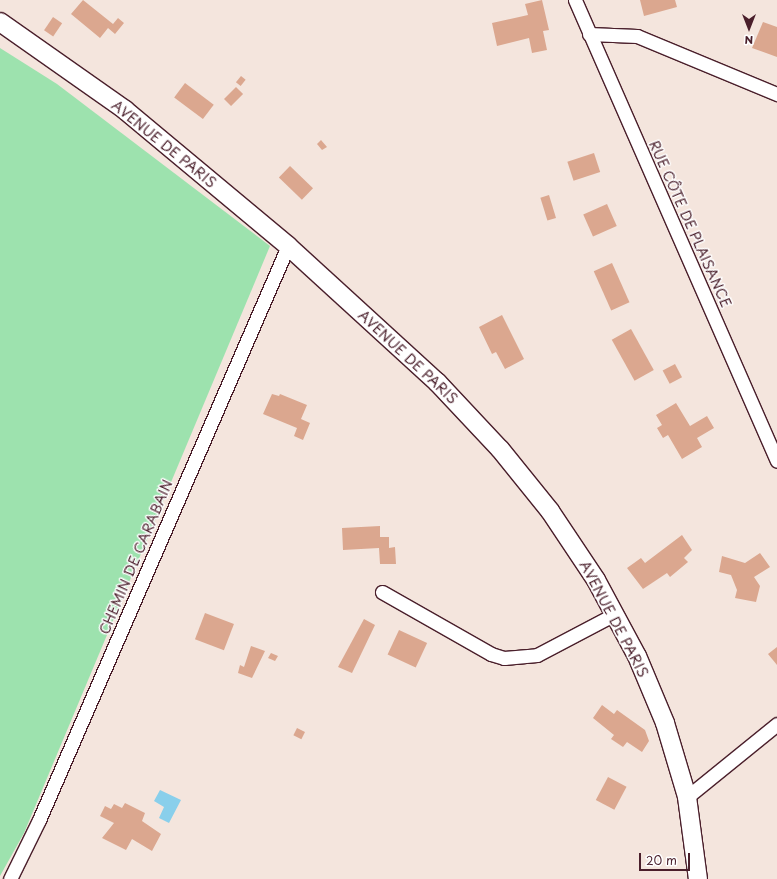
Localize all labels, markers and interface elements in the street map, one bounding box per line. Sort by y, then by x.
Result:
north arrow [729,8,769,48]
text: N [745,32,753,49]
street label: AVENUE DE PARIS [108,97,220,191]
street label: RUE CÔTE DE PLAISANCE [645,137,735,311]
street label: AVENUE DE PARIS [355,307,461,407]
street label: CHEMIN DE CARABAIN [96,477,176,637]
street label: AVENUE DE PARIS [576,558,652,680]
scale bar [641,845,692,871]
text: 20 m [646,851,677,869]

